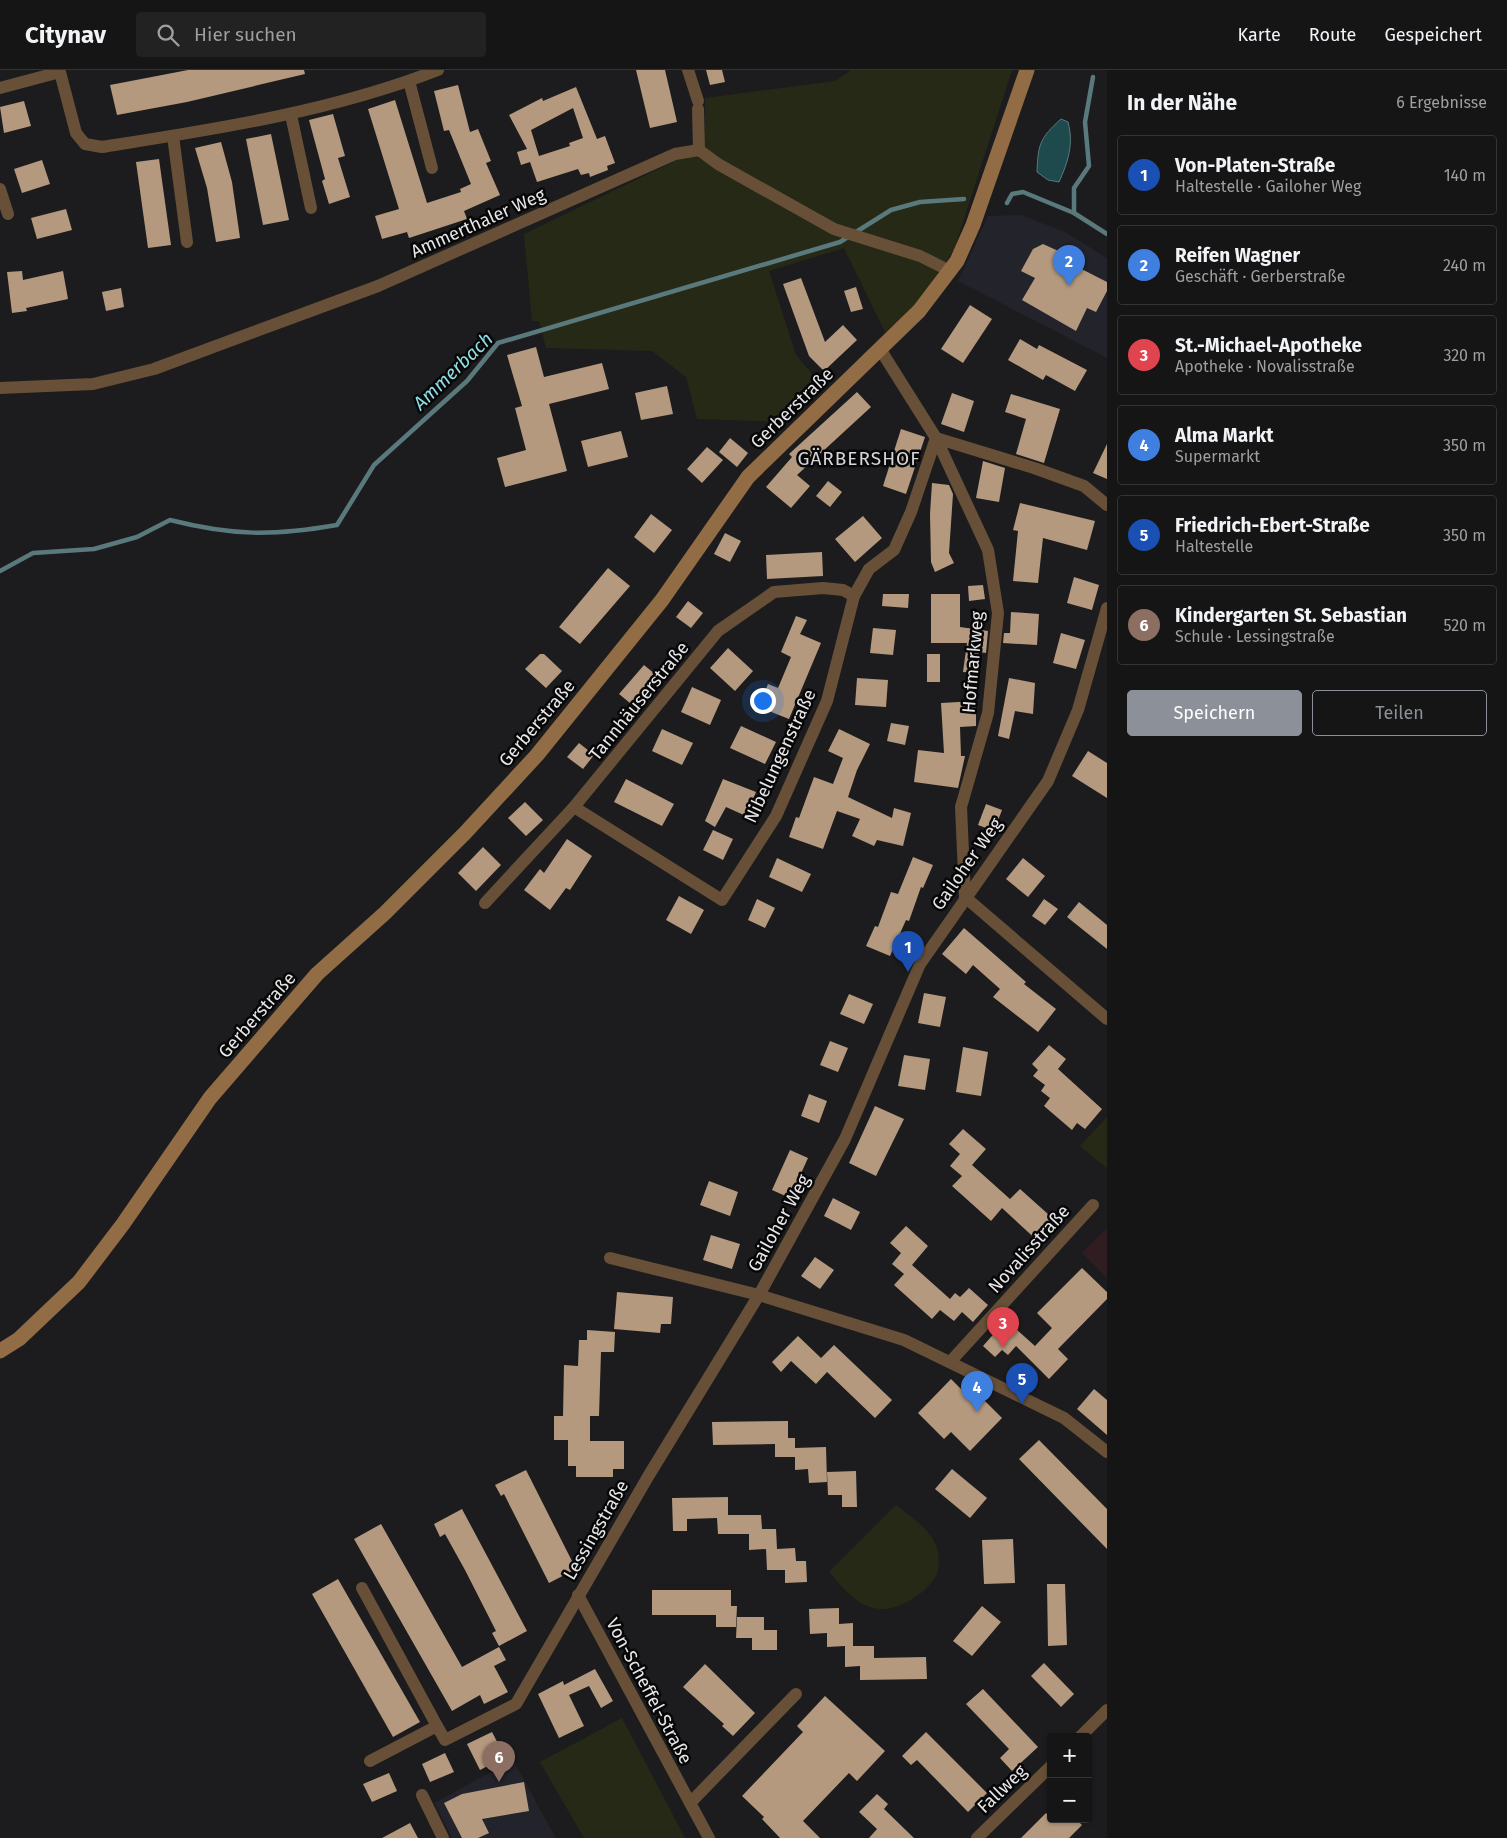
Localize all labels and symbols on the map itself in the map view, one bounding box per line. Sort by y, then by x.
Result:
street label: Ammerthaler Weg [407,183,549,263]
pin: 2 [1053,245,1085,286]
water label: Ammerbach [408,327,498,415]
street label: Gerberstraße [746,363,838,453]
district label: GÄRBERSHOF [797,447,921,470]
street label: Hofmarkweg [958,609,988,714]
street label: Tannhäuserstraße [584,637,694,765]
street label: Gerberstraße [494,675,580,771]
street label: Nibelungenstraße [739,686,821,826]
your location [750,688,776,714]
street label: Gailoher Weg [927,813,1007,914]
pin: 1 [892,931,924,972]
street label: Gerberstraße [214,967,300,1063]
street label: Gailoher Weg [743,1170,815,1276]
street label: Novalisstraße [984,1200,1074,1298]
pin: 3 [987,1307,1019,1348]
pin: 5 [1006,1363,1038,1404]
pin: 4 [961,1371,993,1412]
street label: Lessingstraße [559,1476,633,1584]
street label: Von-Scheffel-Straße [601,1614,697,1768]
pin: 6 [483,1741,515,1782]
street label: Fallweg [973,1760,1032,1818]

